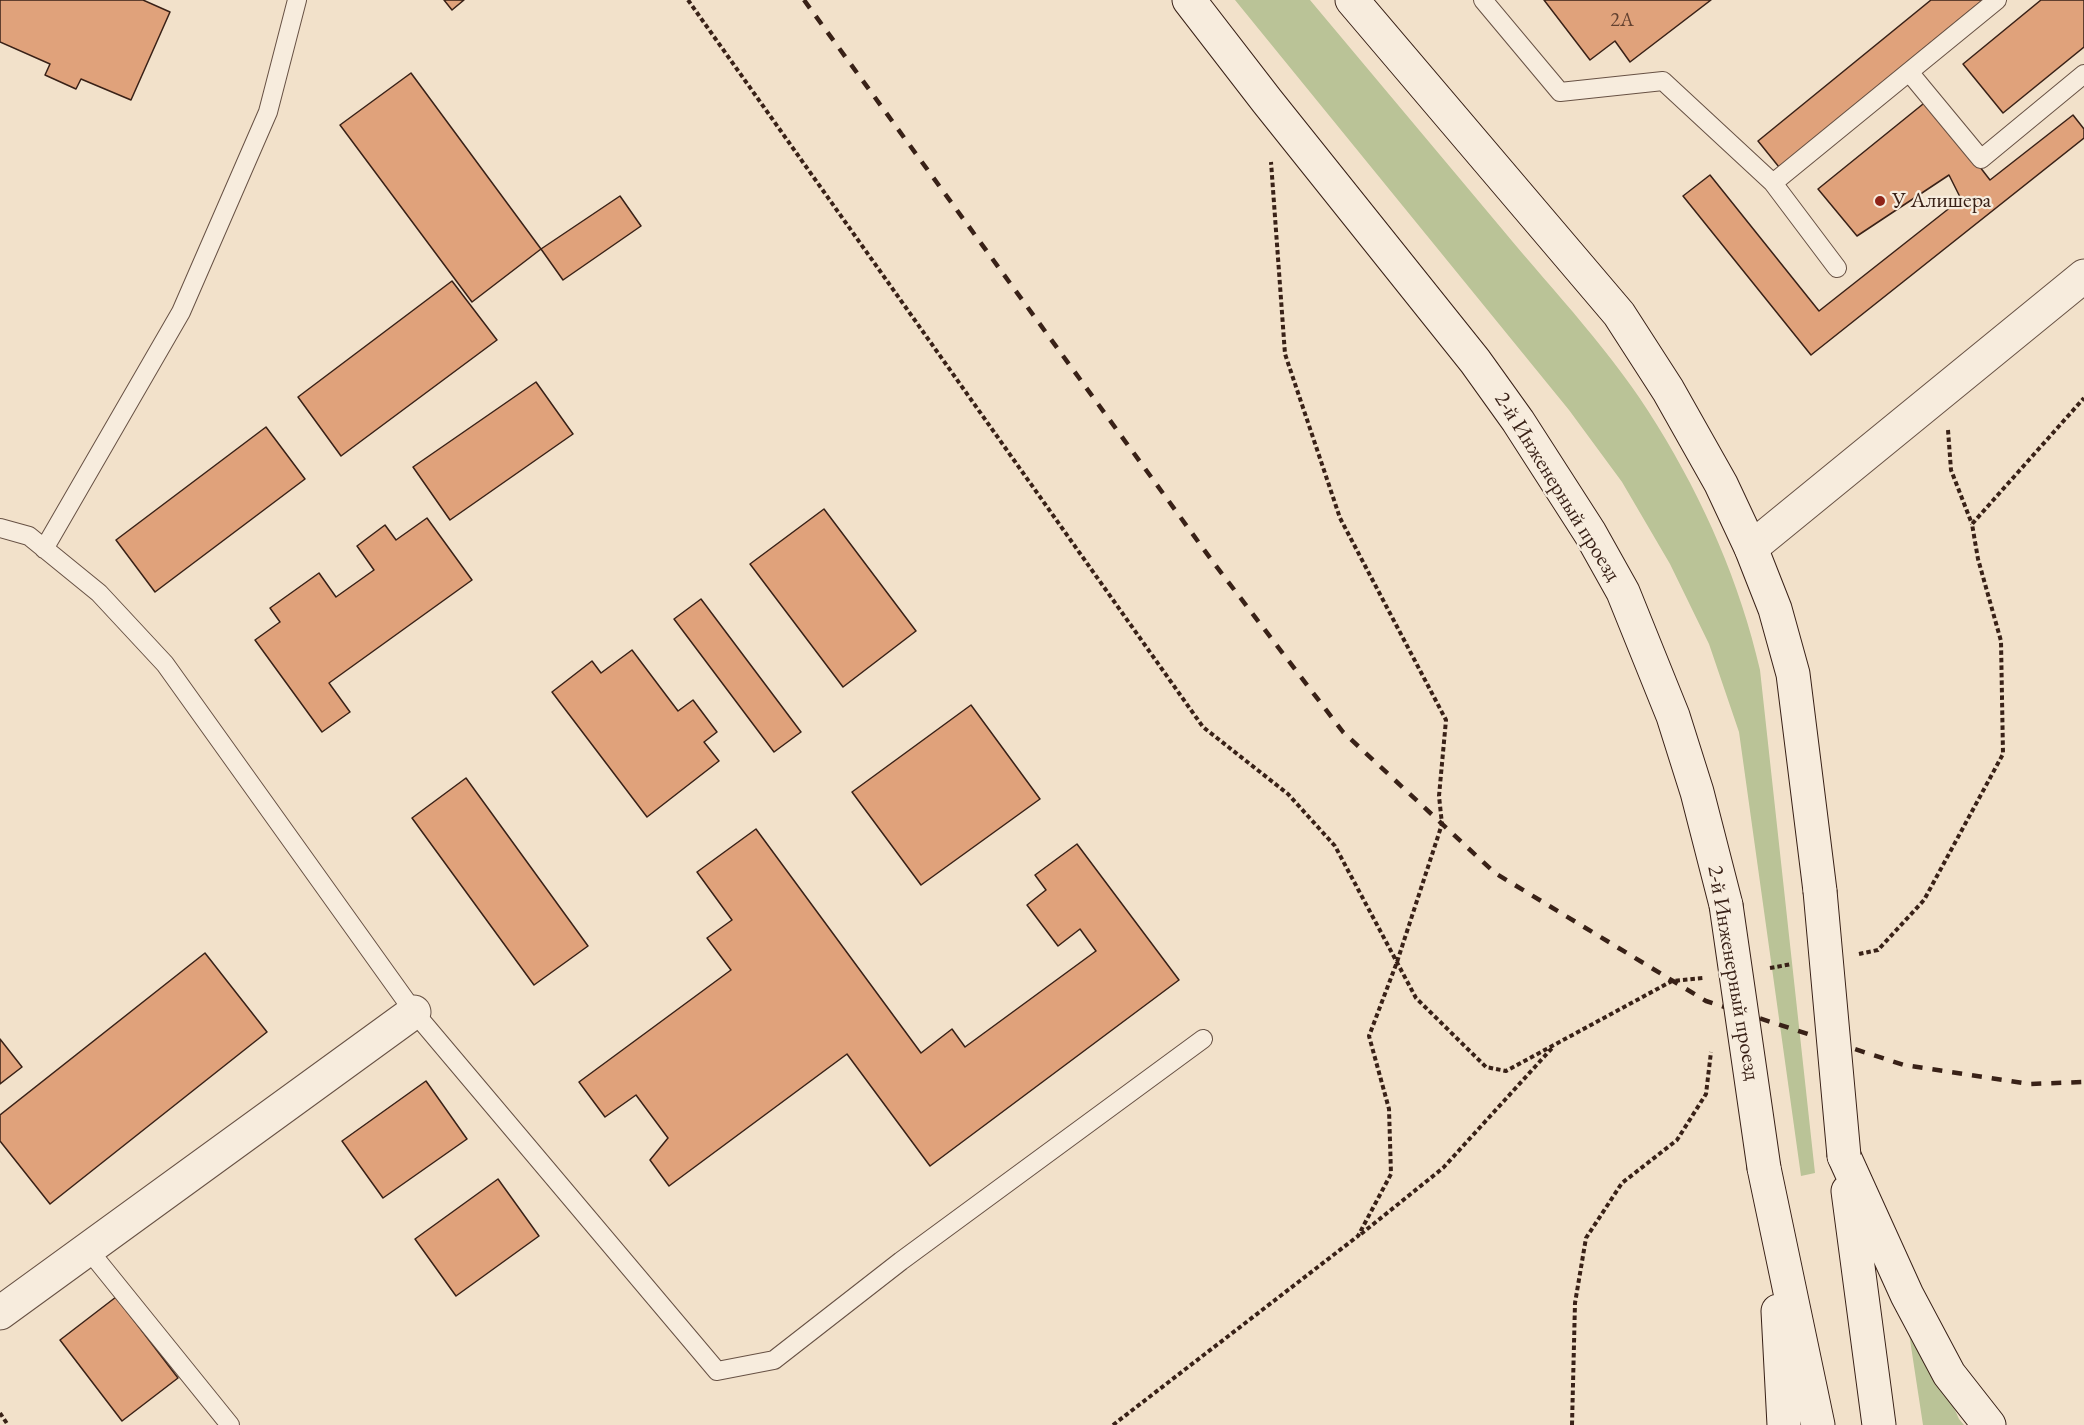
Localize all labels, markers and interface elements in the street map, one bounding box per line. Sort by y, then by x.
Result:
house number: 2А [1610,9,1634,33]
place label: У Алишера [1892,188,1991,214]
marker: У Алишера [1873,194,1887,208]
street label: 2-й Инженерный проезд [1488,388,1626,586]
street label: 2-й Инженерный проезд [1701,864,1765,1082]

